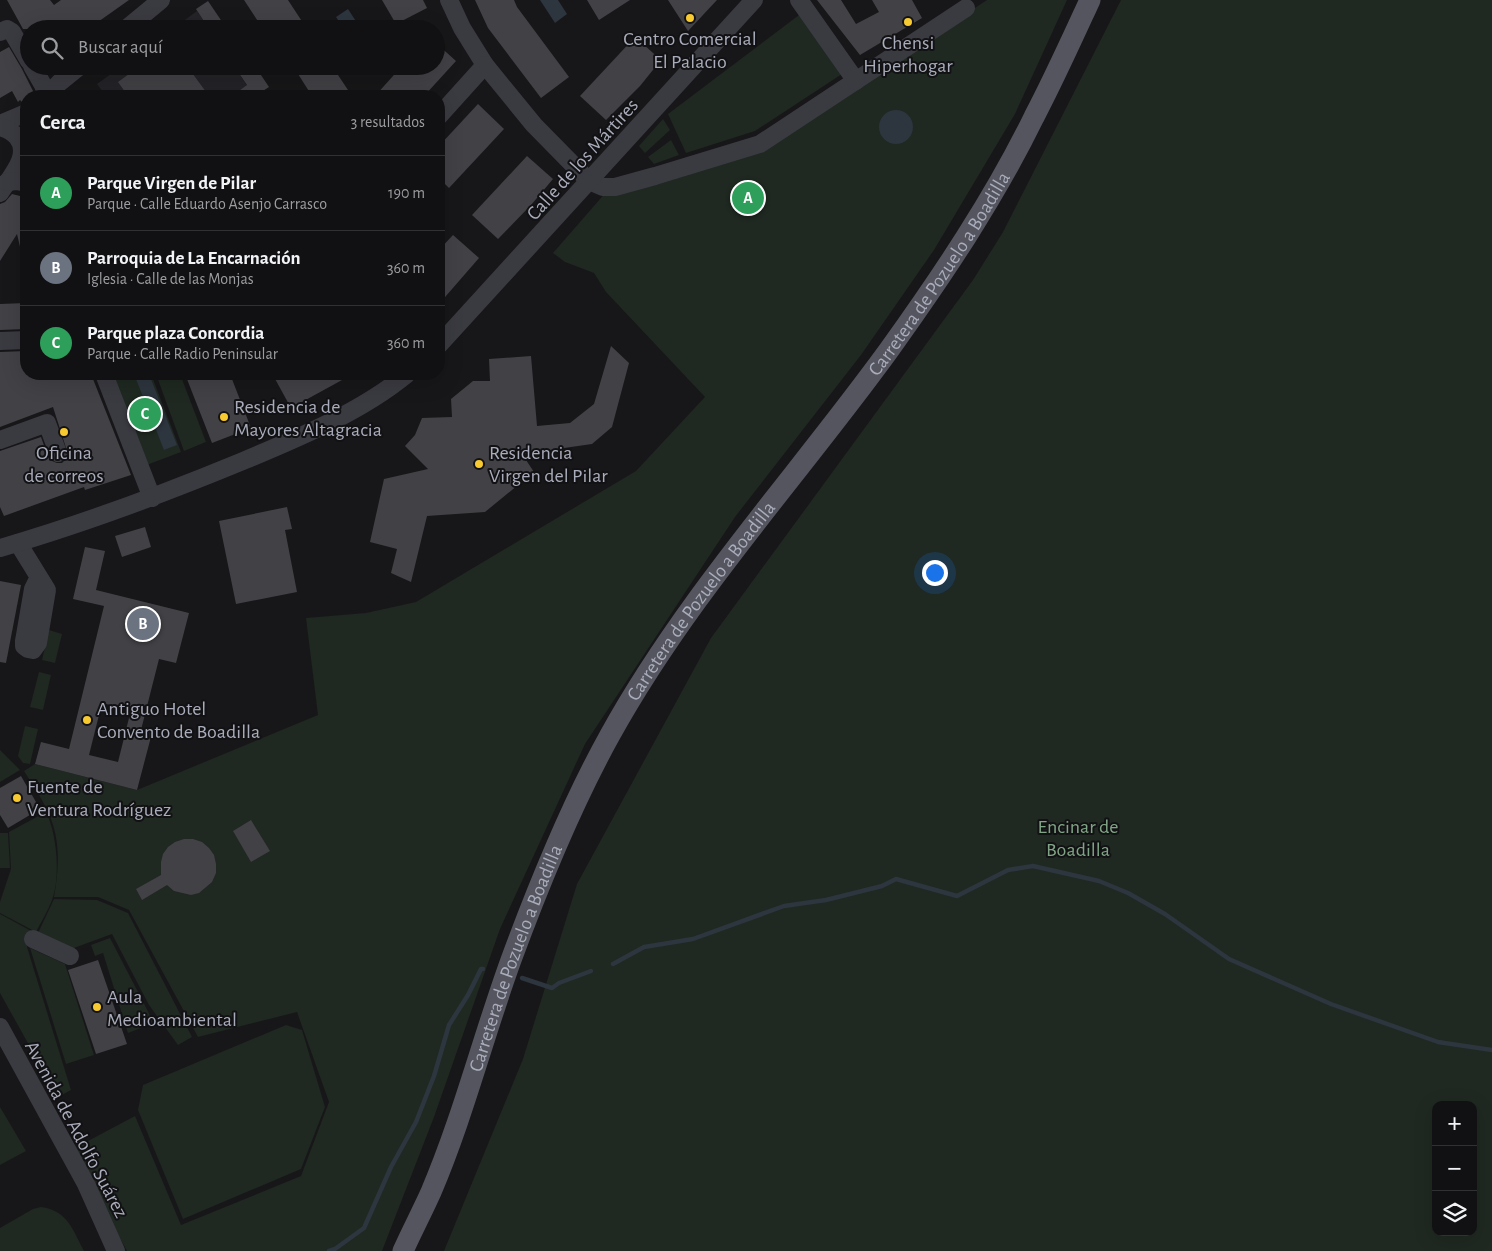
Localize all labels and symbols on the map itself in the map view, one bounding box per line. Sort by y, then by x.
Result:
marker: Centro Comercial El Palacio [684,12,696,24]
marker: Chensi Hiperhogar [902,16,914,28]
place label: Centro Comercial El Palacio [623,29,757,72]
place label: Chensi Hiperhogar [863,33,953,76]
street label: Calle de los Mártires [523,95,642,224]
street label: Carretera de Pozuelo a Boadilla [865,169,1014,380]
pin: A [732,179,764,217]
pin: C [129,395,161,433]
place label: Residencia de Mayores Altagracia [234,397,382,440]
marker: Residencia de Mayores Altagracia [218,411,230,423]
marker: Oficina de correos [58,426,70,438]
place label: Oficina de correos [24,443,104,486]
place label: Residencia Virgen del Pilar [489,443,608,486]
marker: Residencia Virgen del Pilar [473,458,485,470]
street label: Carretera de Pozuelo a Boadilla [623,498,779,704]
your location [922,560,948,586]
pin: B [127,605,159,643]
place label: Antiguo Hotel Convento de Boadilla [97,699,260,742]
marker: Antiguo Hotel Convento de Boadilla [81,714,93,726]
place label: Fuente de Ventura Rodríguez [27,777,171,820]
marker: Fuente de Ventura Rodríguez [11,792,23,804]
park label: Encinar de Boadilla [1038,817,1119,860]
street label: Carretera de Pozuelo a Boadilla [466,842,566,1074]
place label: Aula Medioambiental [107,987,237,1030]
marker: Aula Medioambiental [91,1001,103,1013]
street label: Avenida de Adolfo Suárez [21,1038,131,1221]

